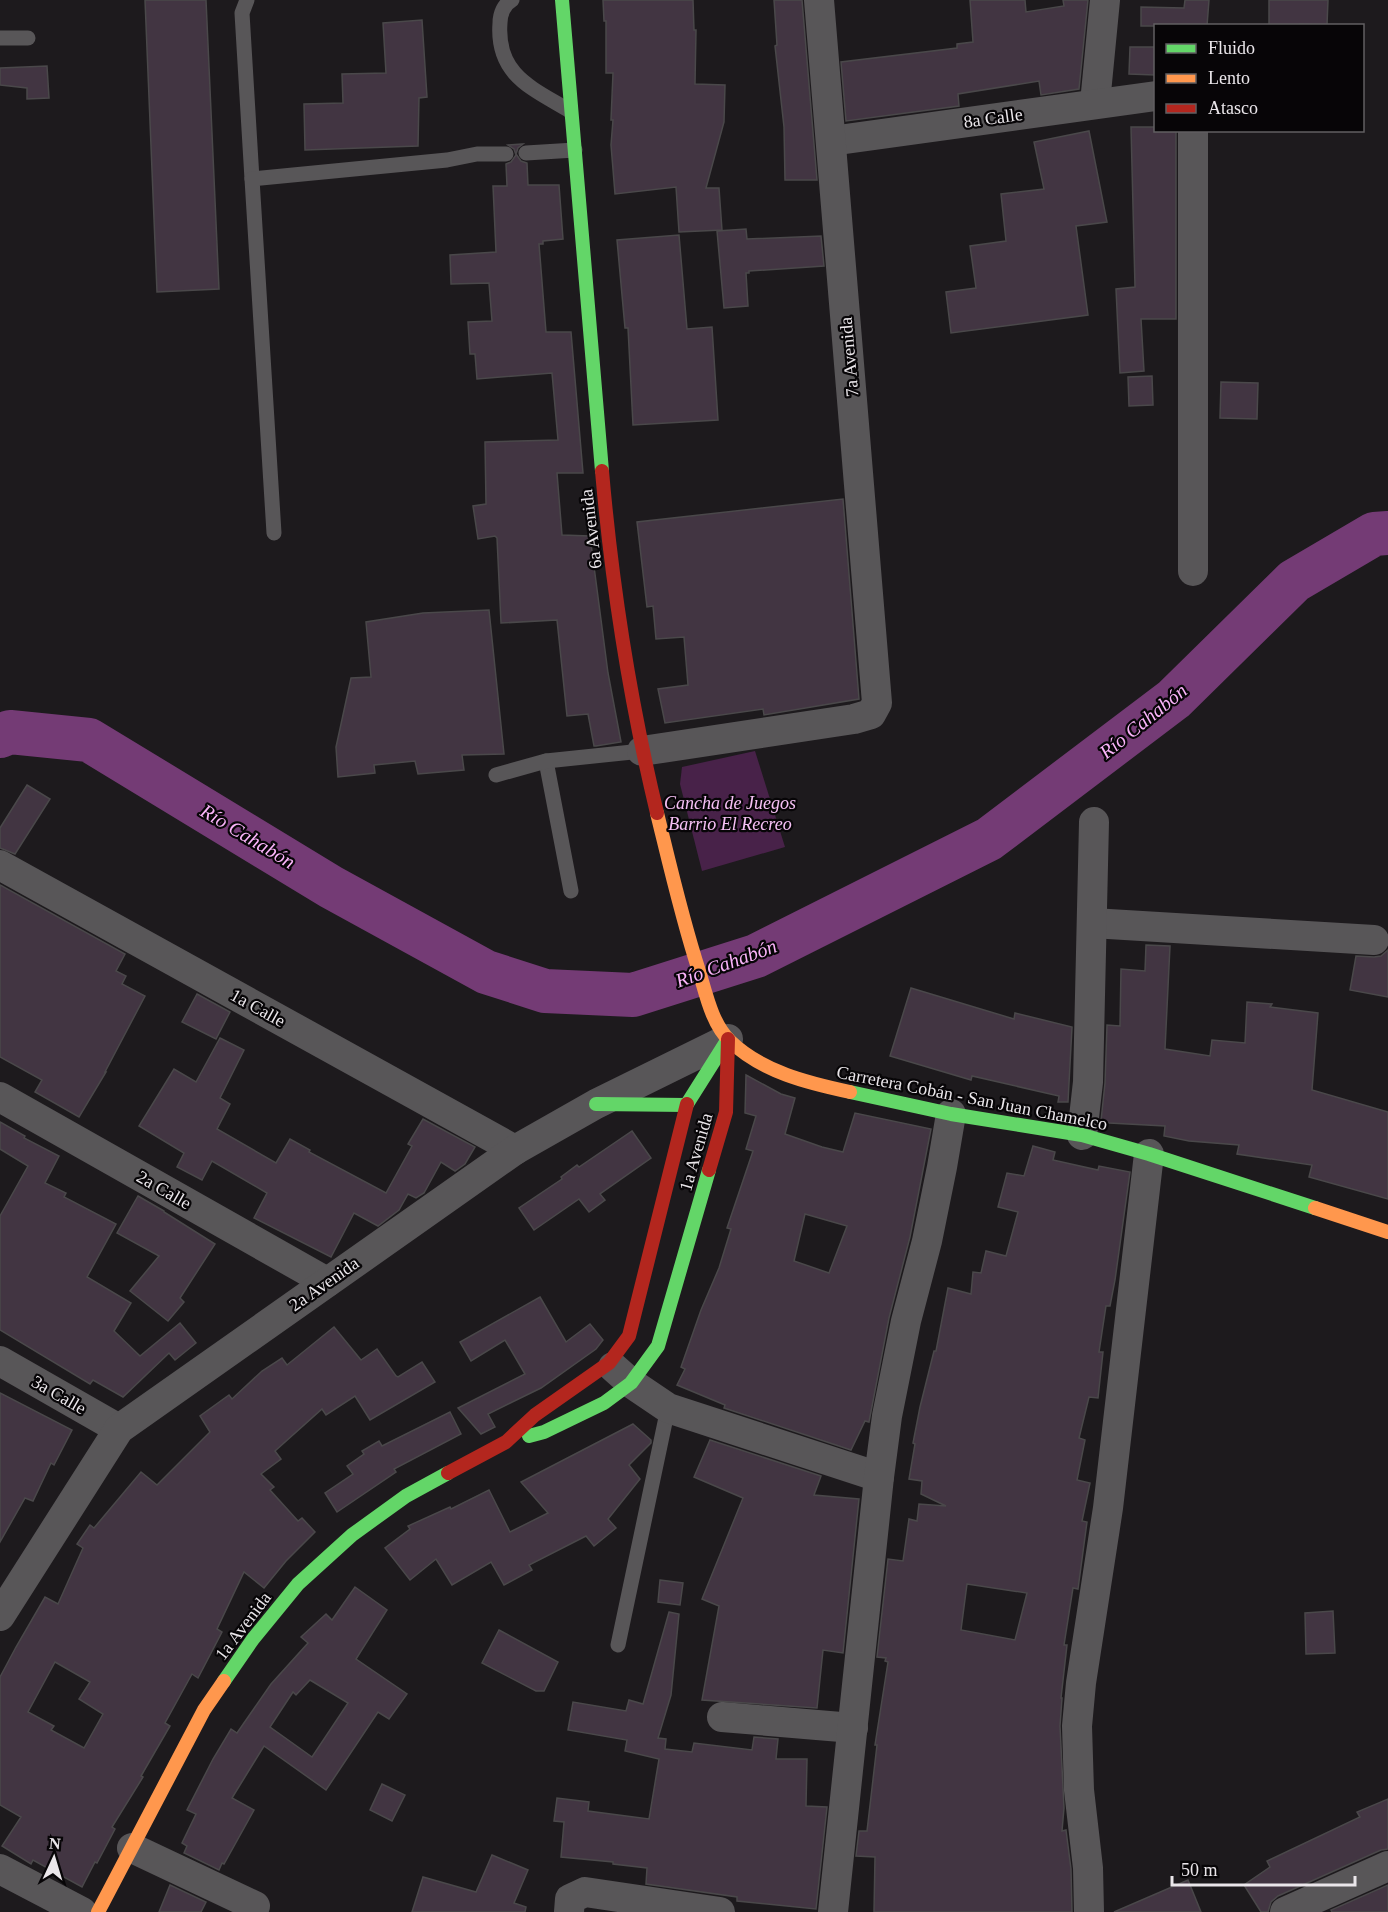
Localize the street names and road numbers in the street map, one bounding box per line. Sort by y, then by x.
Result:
street label: 8a Calle [962,104,1024,132]
street label: 7a Avenida [836,316,862,398]
street label: 6a Avenida [576,488,606,570]
street label: 1a Calle [227,985,289,1031]
street label: Carretera Cobán - San Juan Chamelco [835,1062,1109,1134]
street label: 1a Avenida [675,1111,717,1193]
street label: 2a Calle [133,1166,195,1214]
street label: 2a Avenida [285,1253,363,1315]
street label: 3a Calle [28,1371,90,1419]
street label: 1a Avenida [211,1588,275,1664]

